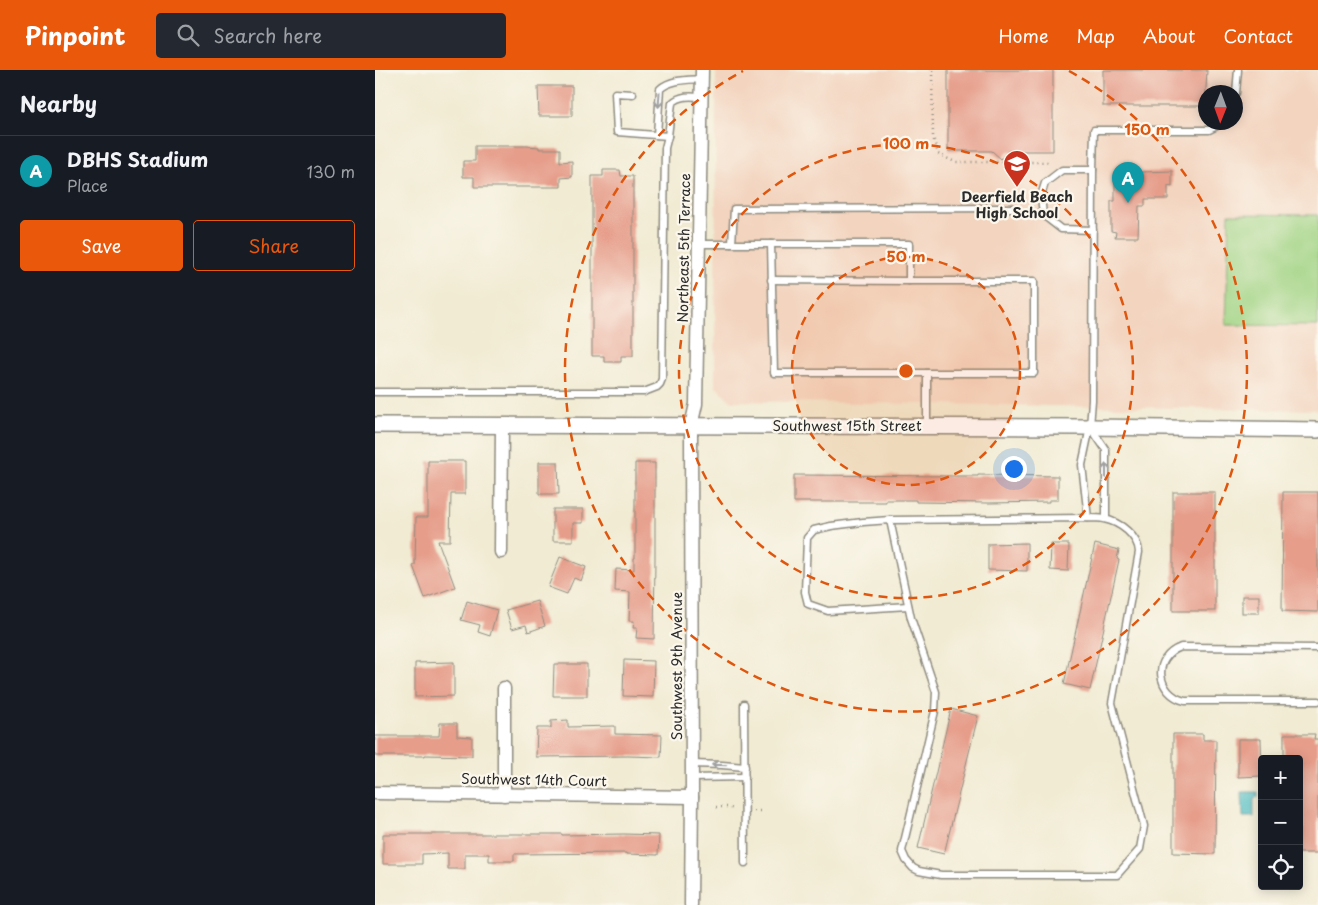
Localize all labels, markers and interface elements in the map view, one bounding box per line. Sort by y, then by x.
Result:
search box [156,13,506,58]
text: Pinpoint [25,17,126,53]
icon: search [174,21,202,49]
text: Search here [214,21,322,49]
text: Home [998,22,1048,49]
text: Map [1076,22,1115,49]
text: About [1143,22,1195,49]
text: Contact [1223,22,1293,49]
north arrow [1198,85,1243,130]
text: Nearby [20,87,97,119]
one-way arrow [655,92,664,108]
text: 150 m [1124,117,1170,140]
text: 100 m [883,131,929,154]
text: DBHS Stadium [67,145,208,173]
school or university icon: Deerfield Beach High School [1002,149,1032,188]
text: A [30,159,42,183]
text: 130 m [307,159,355,183]
pin: A [1112,162,1144,203]
text: Place [67,173,108,197]
street label: Northeast 5th Terrace [672,173,695,323]
place label: Deerfield Beach High School [961,186,1073,223]
button: Save [20,220,183,271]
button: Share [193,220,355,271]
text: 50 m [887,244,925,267]
centre of rings [897,362,915,380]
street label: Southwest 15th Street [772,415,922,436]
your location [1001,456,1027,482]
one-way arrow [1101,463,1111,479]
street label: Southwest 9th Avenue [666,592,687,740]
map controls [1258,755,1303,890]
button: + [1258,755,1303,800]
one-way arrow [711,760,727,769]
street label: Southwest 14th Court [461,768,607,791]
button: − [1258,800,1303,845]
button: locate [1258,845,1303,890]

